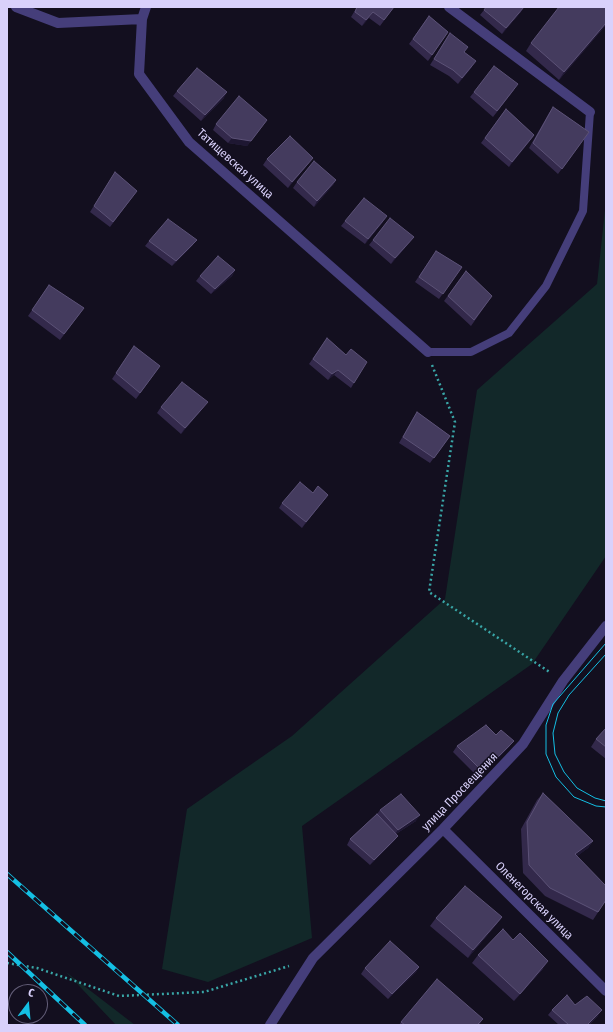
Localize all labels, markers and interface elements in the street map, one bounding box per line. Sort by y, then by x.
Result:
street label: Татищевская улица [194,126,276,202]
street label: улица Просвещения [419,750,501,834]
street label: Оленегорская улица [492,859,576,943]
north arrow [8,984,48,1024]
text: С [27,986,36,1000]

